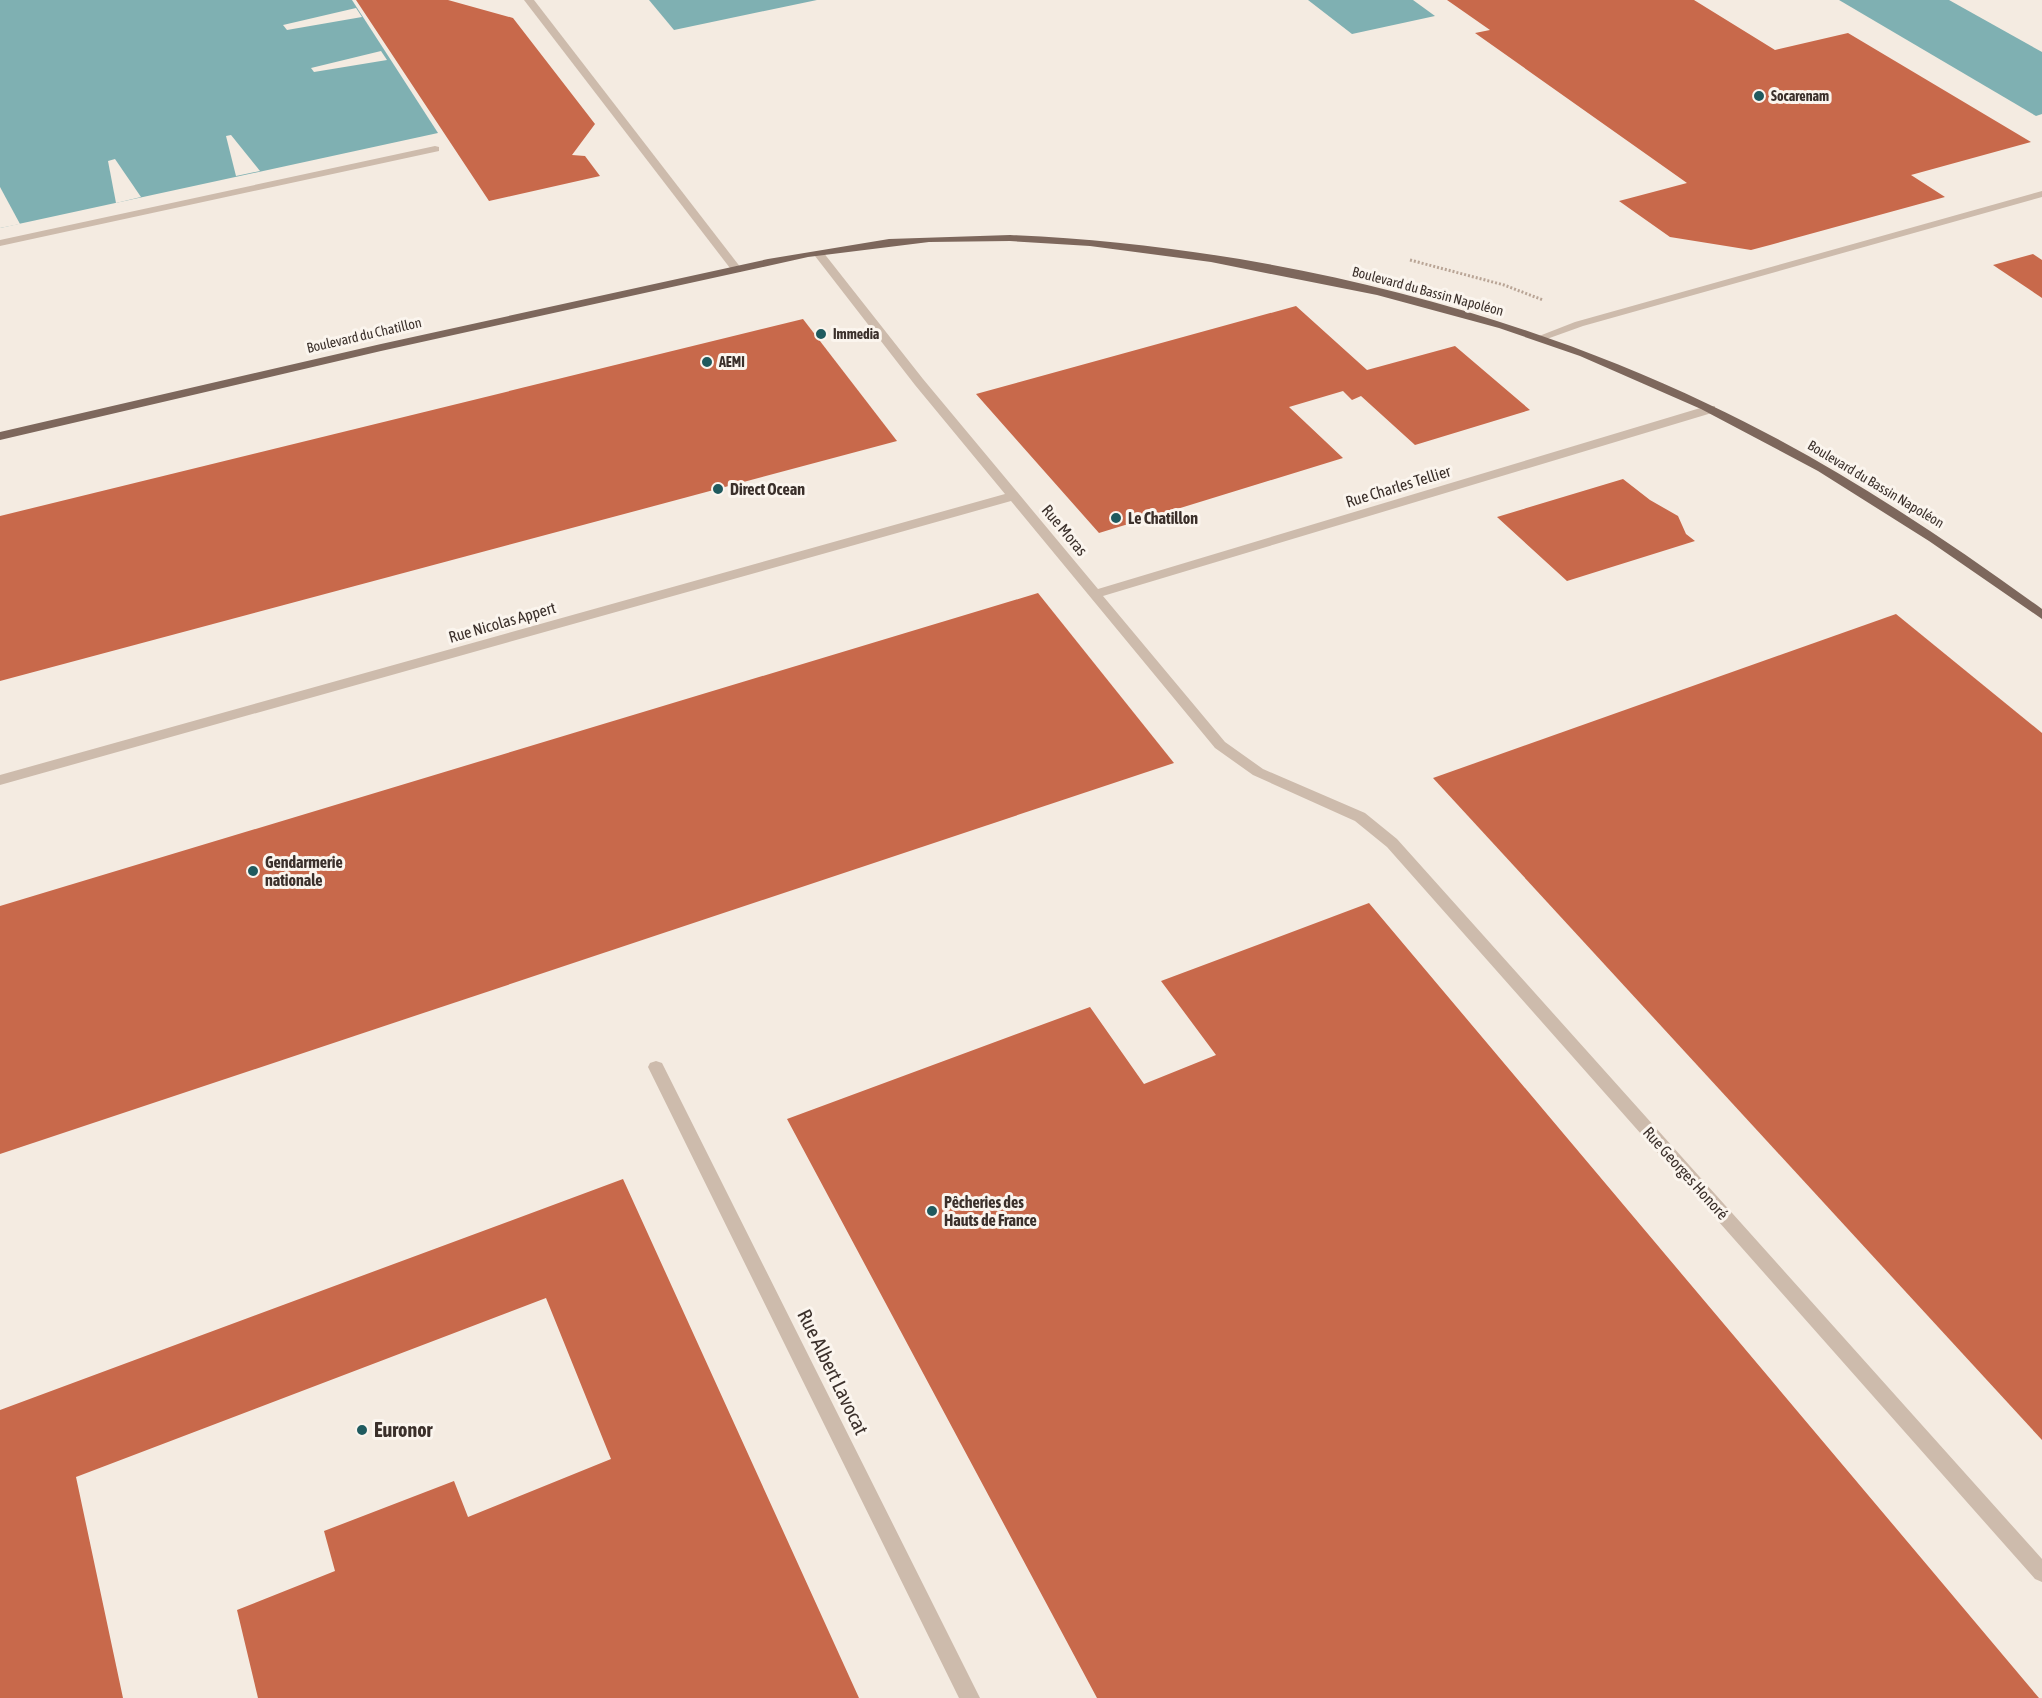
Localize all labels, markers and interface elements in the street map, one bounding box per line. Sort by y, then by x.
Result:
place label: Socarenam [1771,88,1829,104]
marker: Socarenam [1752,89,1766,103]
street label: Boulevard du Bassin Napoléon [1351,263,1505,319]
street label: Boulevard du Chatillon [305,314,423,356]
place label: Immedia [833,326,880,342]
marker: Immedia [814,327,828,341]
place label: AEMI [718,354,745,370]
marker: AEMI [700,355,714,369]
street label: Boulevard du Bassin Napoléon [1805,437,1947,531]
street label: Rue Charles Tellier [1343,461,1453,511]
place label: Direct Ocean [730,480,805,498]
marker: Direct Ocean [711,482,725,496]
street label: Rue Moras [1039,501,1092,559]
place label: Le Chatillon [1128,509,1198,527]
marker: Le Chatillon [1109,511,1123,525]
street label: Rue Nicolas Appert [446,598,558,647]
place label: Gendarmerie nationale [265,853,343,889]
marker: Gendarmerie nationale [246,864,260,878]
street label: Rue Georges Honoré [1639,1123,1732,1224]
place label: Pêcheries des Hauts de France [944,1193,1037,1229]
marker: Pêcheries des Hauts de France [925,1204,939,1218]
street label: Rue Albert Lavocat [793,1305,874,1438]
place label: Euronor [374,1418,434,1441]
marker: Euronor [355,1423,369,1437]

